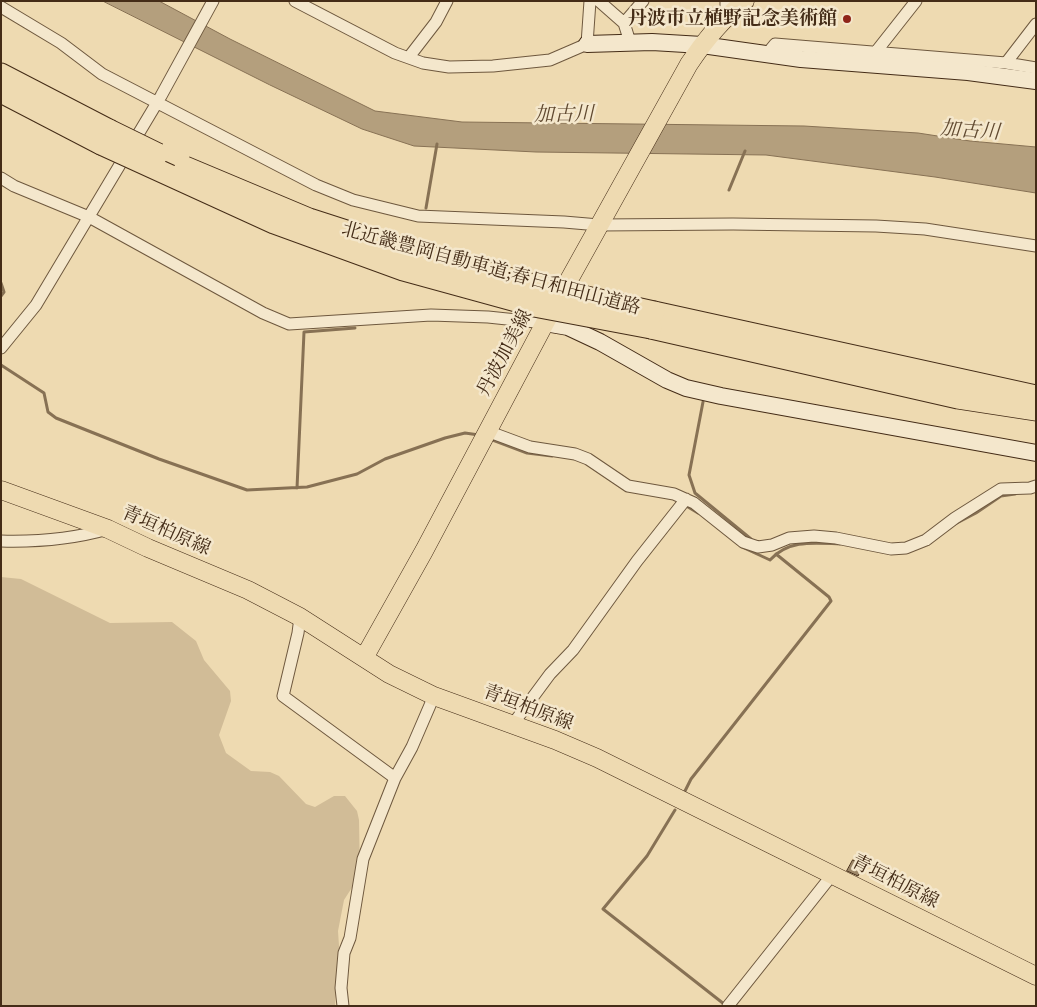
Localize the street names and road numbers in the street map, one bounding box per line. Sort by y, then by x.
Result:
street label: 北近畿豊岡自動車道;春日和田山道路 [339,218,643,320]
street label: 丹波加美線 [473,306,537,400]
street label: 青垣柏原線 [118,501,214,561]
street label: 青垣柏原線 [480,680,576,736]
street label: 青垣柏原線 [848,850,942,914]

